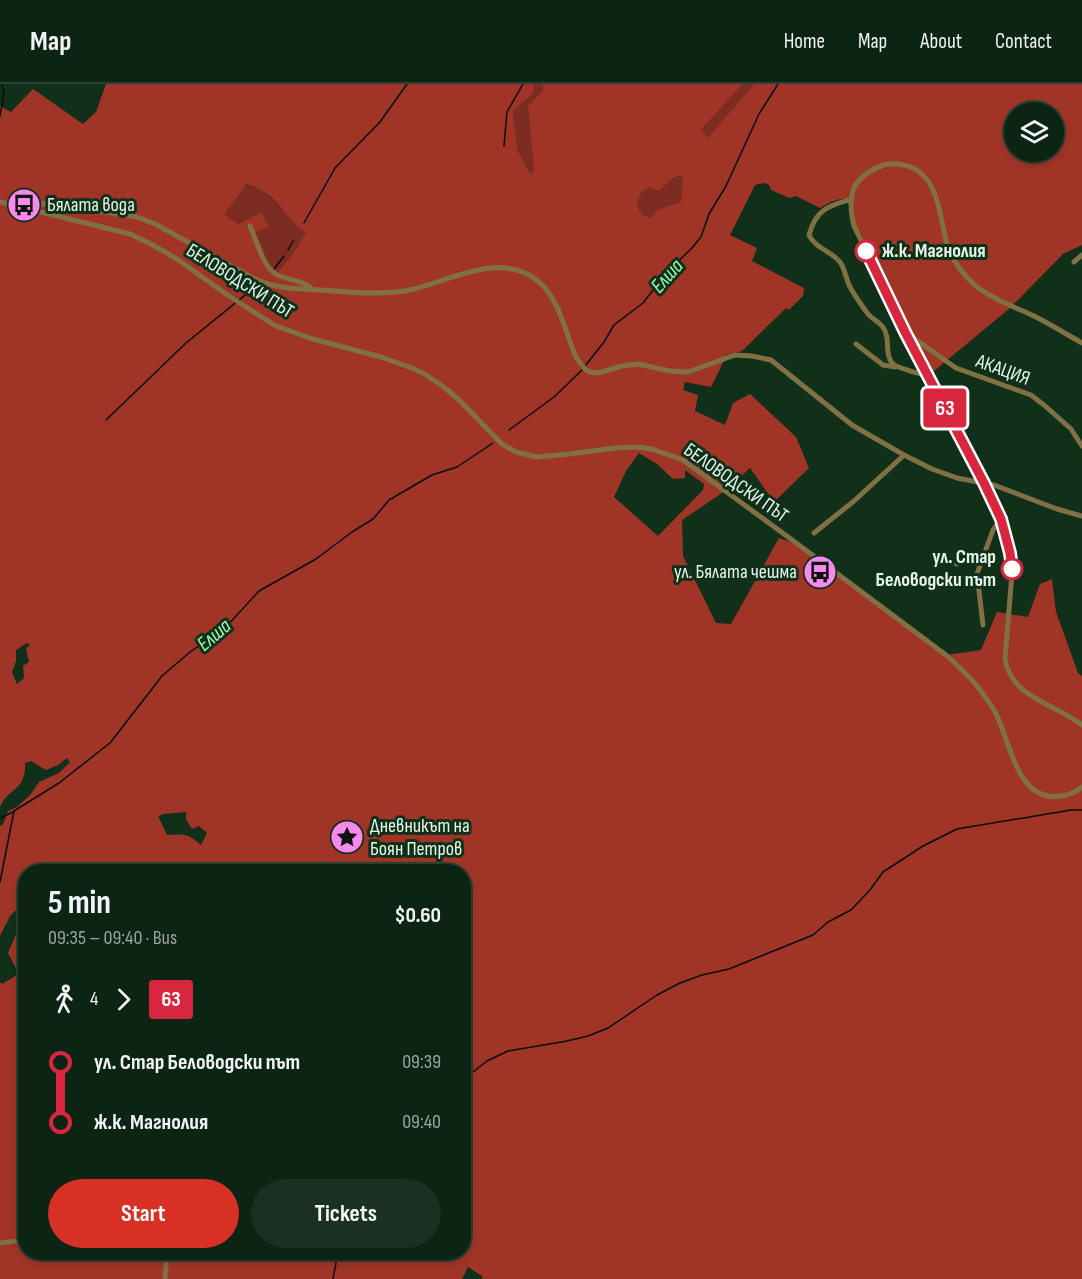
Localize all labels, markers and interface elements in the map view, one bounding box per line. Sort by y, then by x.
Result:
text: Map [30,25,71,58]
text: Home [784,29,825,54]
text: Map [858,29,887,54]
text: About [920,29,962,54]
text: Contact [995,29,1052,54]
map controls [1004,102,1064,162]
button: layers [1004,102,1064,162]
bus stop icon: Бялата вода [6,187,42,223]
place label: Бялата вода [47,193,135,217]
street label: БЕЛОВОДСКИ ПЪТ [182,238,298,324]
place label: ж.к. Магнолия [882,239,986,263]
marker: ж.к. Магнолия [855,240,877,262]
water label: Елша [645,253,689,298]
street label: АКАЦИЯ [972,349,1033,391]
line badge: 63 [918,388,972,428]
text: 63 [935,396,955,421]
street label: БЕЛОВОДСКИ ПЪТ [679,438,793,528]
place label: ул. Стар Беловодски път [876,545,996,592]
bus stop icon: ул. Бялата чешма [802,554,838,590]
marker: ул. Стар Беловодски път [1001,558,1023,580]
place label: ул. Бялата чешма [674,560,797,584]
water label: Елша [192,613,237,656]
place label: Дневникът на Боян Петров [370,814,470,861]
place icon: Дневникът на Боян Петров [329,819,365,855]
text: 5 min [48,883,111,923]
text: $0.60 [394,902,441,929]
text: 09:35 – 09:40 · Bus [48,926,177,950]
icon: walk [48,983,81,1016]
icon: forward [107,983,140,1016]
text: 4 [90,987,98,1011]
text: 63 [161,987,181,1012]
text: ул. Стар Беловодски път [94,1049,300,1076]
text: 09:39 [402,1050,441,1074]
text: ж.к. Магнолия [94,1109,208,1136]
text: 09:40 [402,1110,441,1134]
button: Start [48,1179,239,1248]
button: Tickets [251,1179,441,1248]

